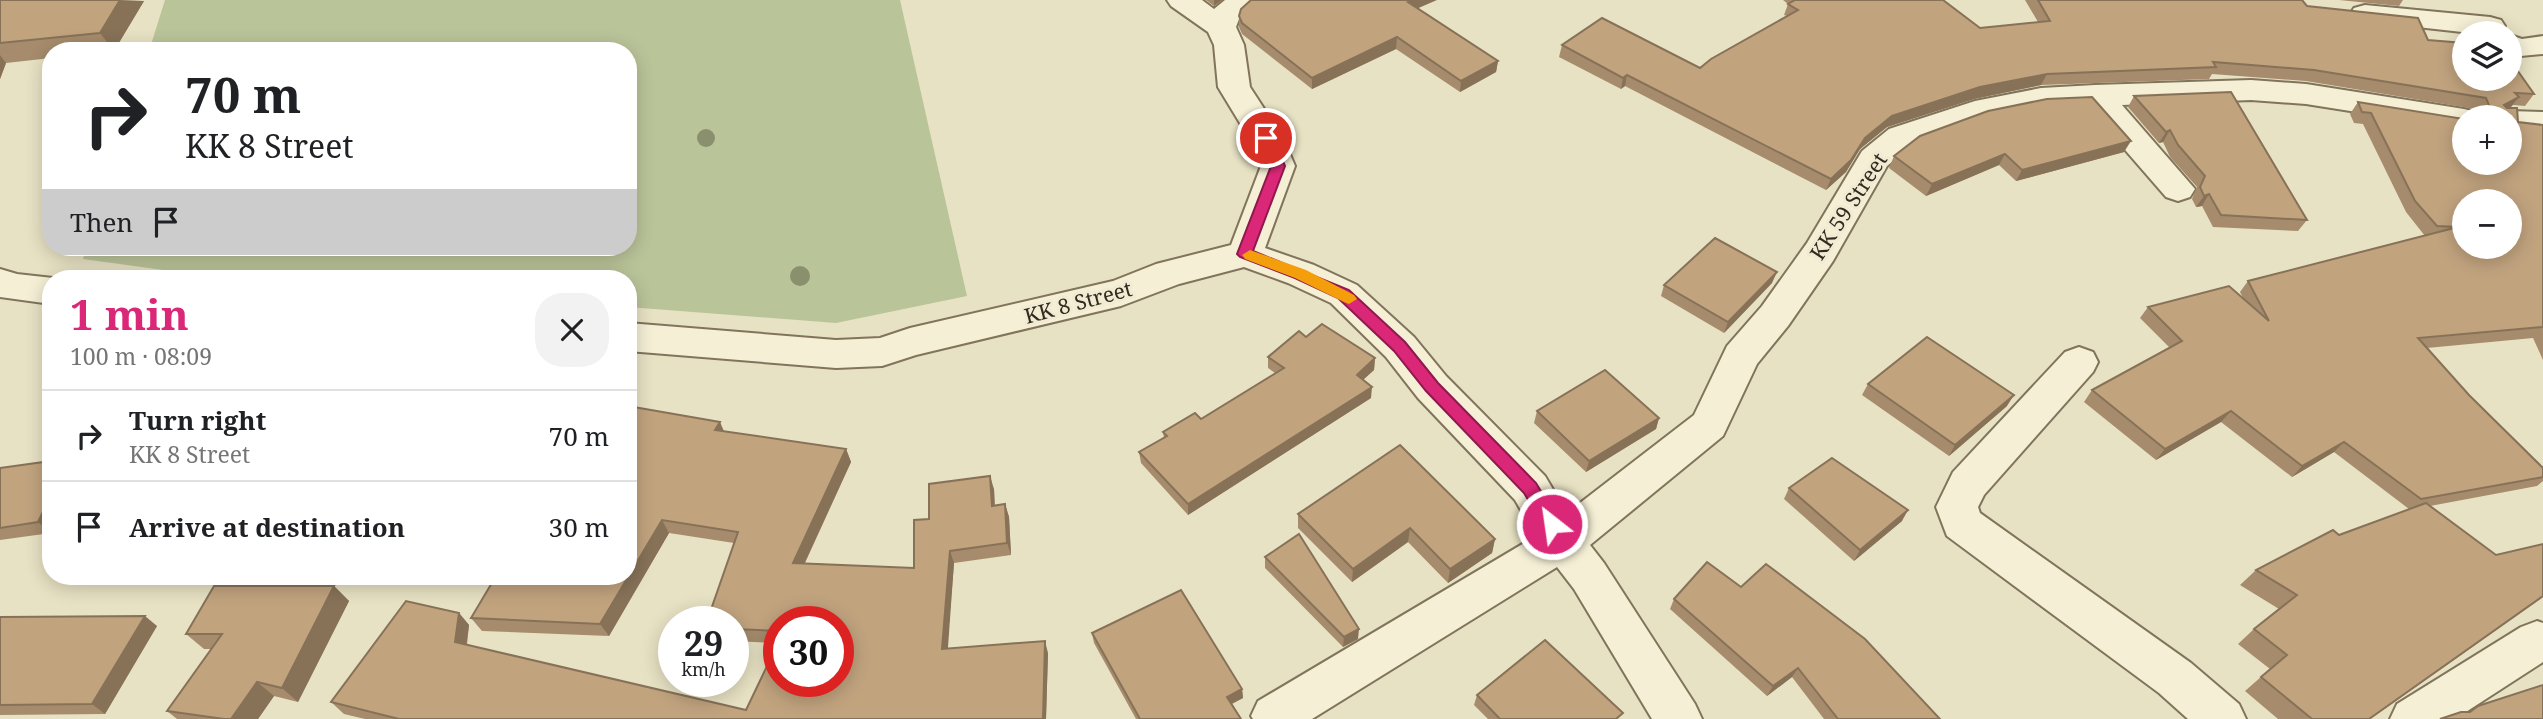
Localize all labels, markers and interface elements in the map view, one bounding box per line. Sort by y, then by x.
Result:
map controls [2452,21,2522,259]
button: layers [2452,21,2522,91]
text: 70 m [185,61,301,127]
icon: right [70,70,161,161]
button: + [2452,105,2522,175]
pin [1236,108,1296,168]
icon: arrive [1247,119,1285,157]
text: KK 8 Street [185,124,354,167]
street label: KK 59 Street [1803,147,1893,265]
button: − [2452,189,2522,259]
icon: arrive [147,203,185,241]
text: Then [70,204,133,240]
street label: KK 8 Street [1021,274,1135,330]
text: 1 min [70,285,189,342]
button: close [535,293,609,367]
text: 100 m · 08:09 [70,340,212,372]
text: Turn right [129,402,266,438]
icon: right [70,417,108,455]
text: 70 m [549,418,609,454]
text: KK 8 Street [129,438,250,470]
position arrow [1515,487,1589,561]
icon: arrive [70,508,108,546]
text: Arrive at destination [129,509,405,545]
text: 30 m [549,509,609,545]
speed limit sign: 30 [763,606,854,697]
text: 29 [684,619,723,666]
text: km/h [681,657,726,681]

